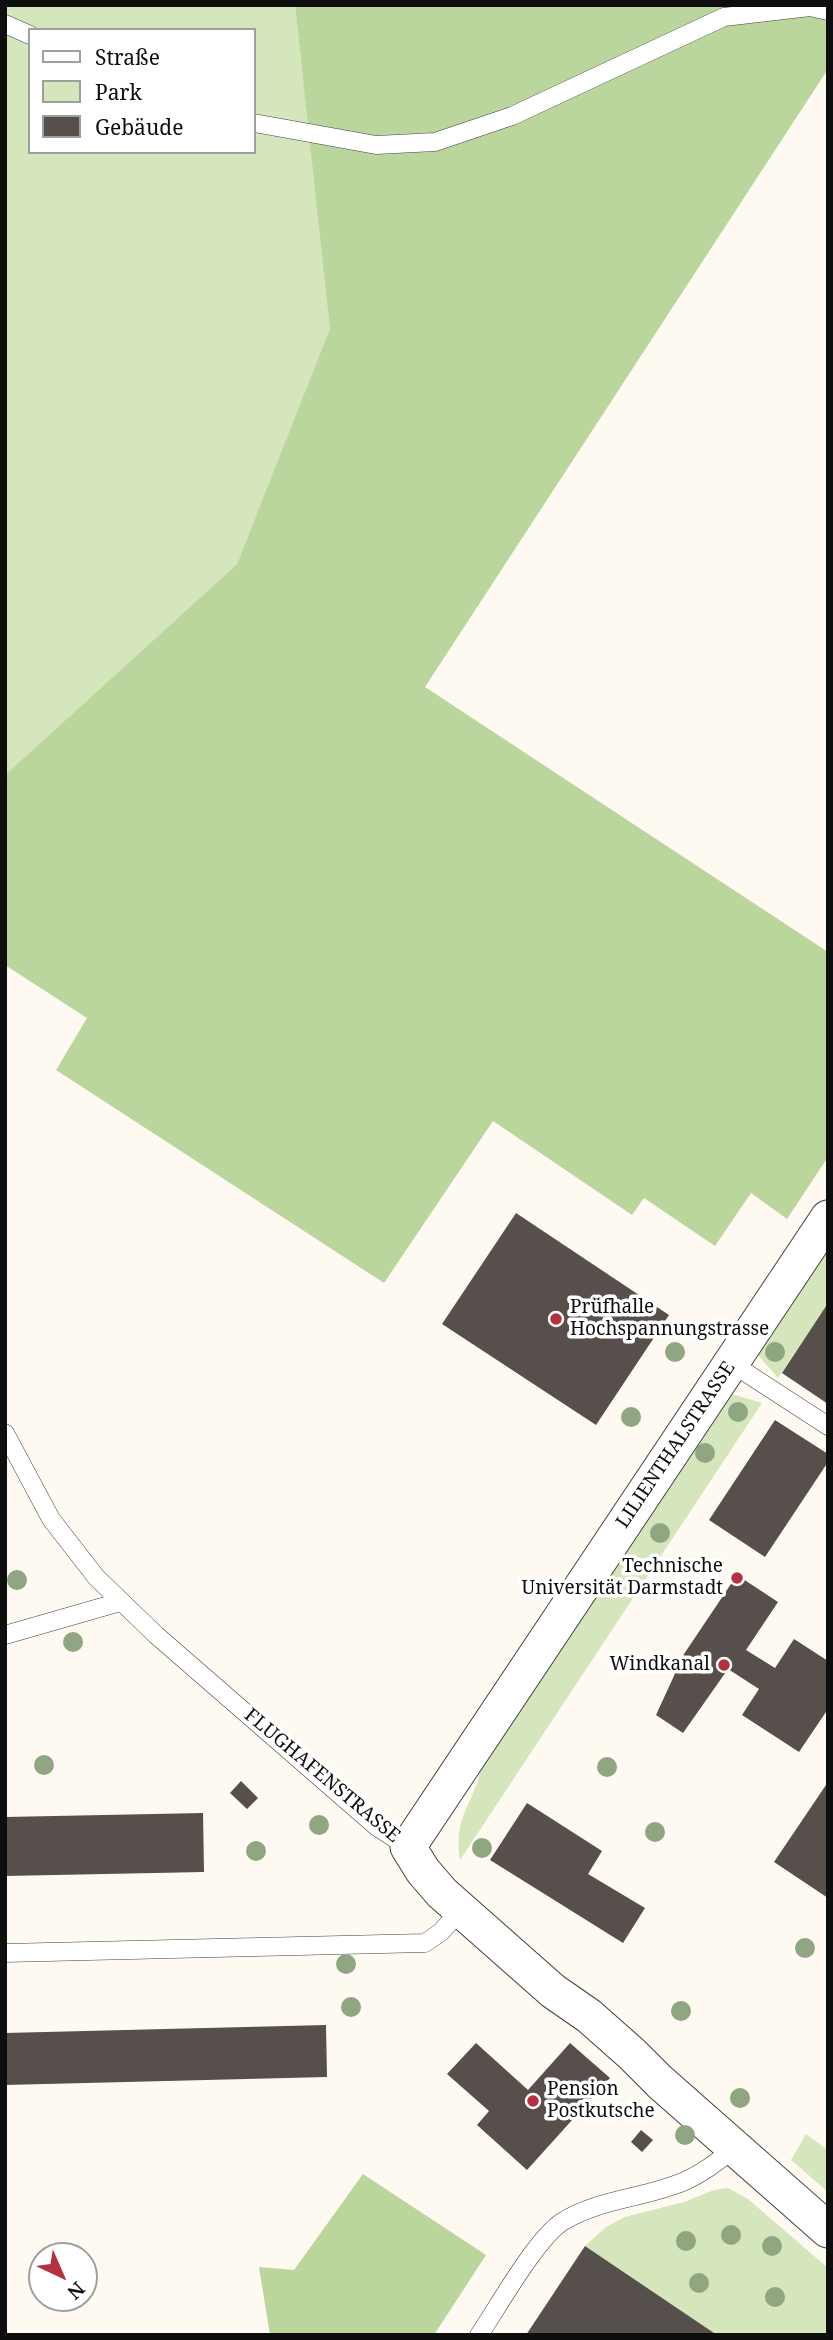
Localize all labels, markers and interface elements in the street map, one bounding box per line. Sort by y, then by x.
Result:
legend [28,28,256,154]
text: Straße [95,43,160,71]
text: Park [95,78,142,106]
text: Gebäude [95,113,183,141]
place label: Prüfhalle Hochspannungstrasse [570,1297,769,1341]
marker: Prüfhalle Hochspannungstrasse [548,1311,564,1327]
street label: LILIENTHALSTRASSE [612,1357,740,1533]
place label: Technische Universität Darmstadt [522,1556,723,1600]
marker: Technische Universität Darmstadt [729,1570,745,1586]
place label: Windkanal [609,1654,710,1676]
marker: Windkanal [716,1657,732,1673]
street label: FLUGHAFENSTRASSE [240,1704,404,1848]
place label: Pension Postkutsche [547,2079,655,2123]
marker: Pension Postkutsche [525,2093,541,2109]
north arrow [28,2242,98,2312]
text: N [62,2276,91,2305]

